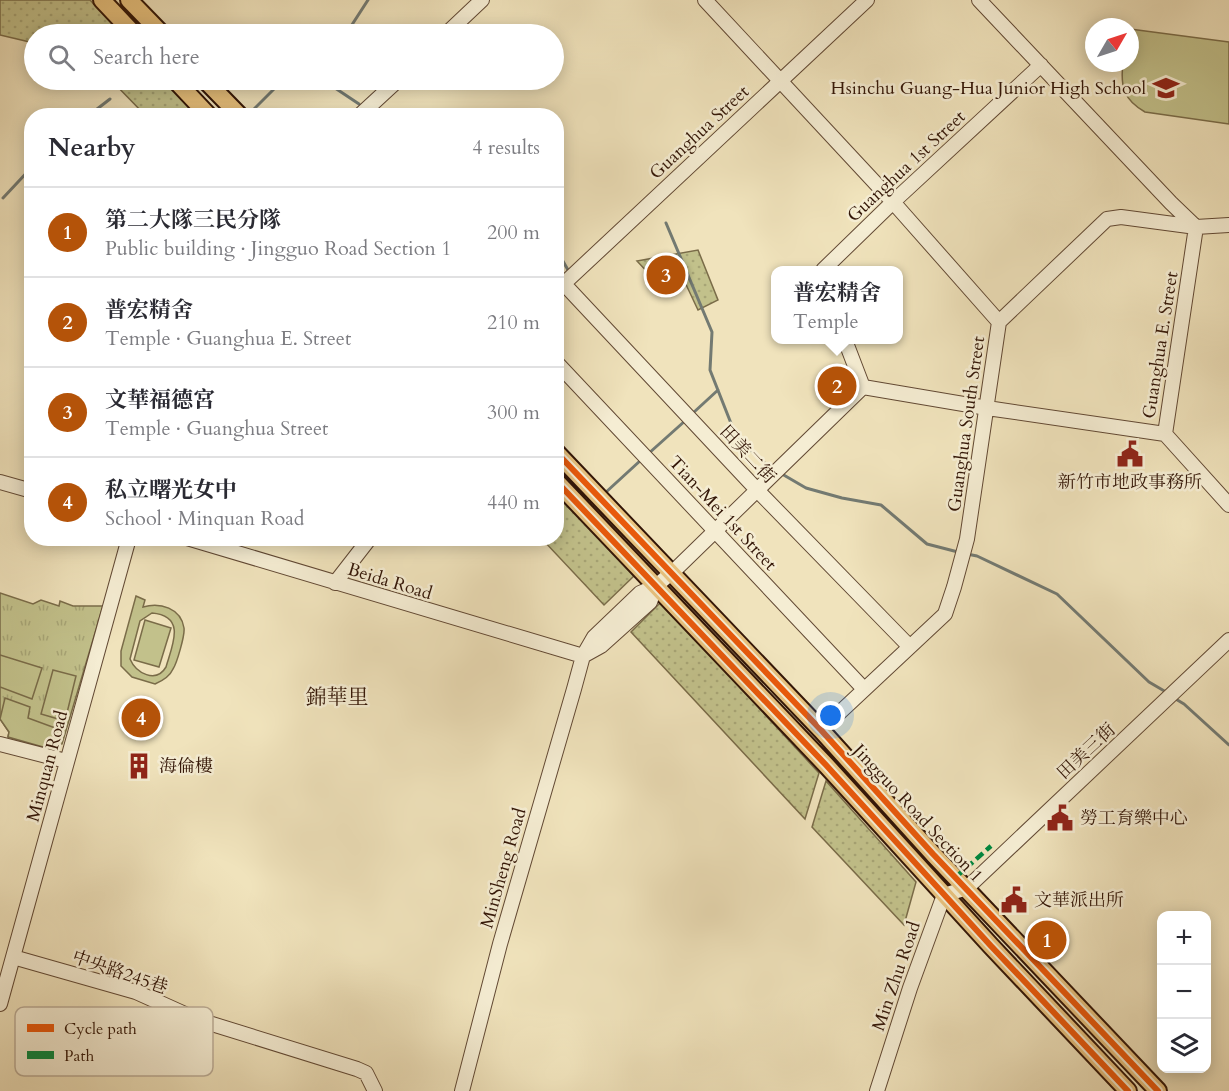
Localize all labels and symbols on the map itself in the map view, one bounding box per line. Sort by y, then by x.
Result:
north arrow [1085,18,1139,72]
school or university icon: Hsinchu Guang-Hua Junior High School [1151,73,1181,103]
place label: Hsinchu Guang-Hua Junior High School [831,76,1146,101]
street label: Guanghua Street [644,79,755,185]
street label: Guanghua 1st Street [842,105,971,228]
pin: 3 [646,252,686,298]
street label: Guanghua E. Street [1137,270,1184,420]
street label: Guanghua South Street [942,334,991,513]
pin: 2 [818,364,856,408]
street label: 田美二街 [714,419,781,489]
public building icon: 新竹市地政事務所 [1115,439,1145,469]
street label: Tian-Mei 1st Street [663,451,783,576]
place label: 新竹市地政事務所 [1058,470,1202,495]
street label: Beida Road [344,557,436,606]
district label: 錦華里 [306,683,369,712]
pin: 4 [122,696,160,740]
your location [816,701,845,730]
street label: Minquan Road [21,707,74,825]
street label: 田美三街 [1051,718,1121,785]
street label: Jingguo Road Section 1 [845,737,988,888]
building icon: 海倫樓 [124,751,154,781]
place label: 海倫樓 [159,754,213,779]
public building icon: 勞工育樂中心 [1045,803,1075,833]
street label: MinSheng Road [474,805,533,931]
place label: 勞工育樂中心 [1080,806,1188,831]
public building icon: 文華派出所 [999,885,1029,915]
place label: 文華派出所 [1034,888,1124,913]
street label: Min Zhu Road [866,918,927,1034]
pin: 1 [1028,918,1066,962]
street label: 中央路245巷 [69,944,171,1001]
legend [15,1007,213,1076]
text: Cycle path [64,1018,137,1040]
text: Path [64,1045,94,1067]

